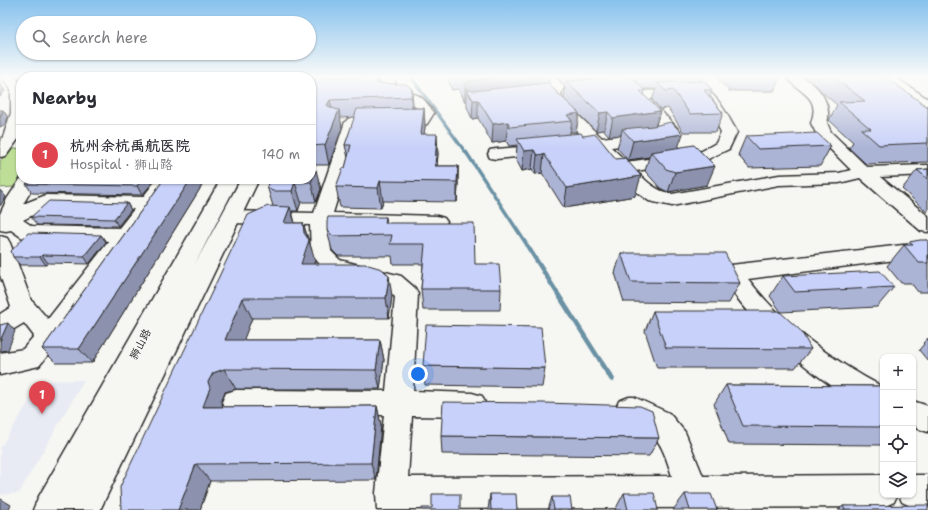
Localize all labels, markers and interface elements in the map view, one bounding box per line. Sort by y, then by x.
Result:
search box [16,16,316,60]
icon: search [30,27,52,49]
text: Search here [62,28,148,48]
text: Nearby [32,87,97,109]
text: 杭州余杭禹航医院 [70,136,190,156]
text: 1 [42,146,48,163]
text: 140 m [261,146,300,163]
text: Hospital · 狮山路 [70,156,173,173]
street label: 狮山路 [126,326,155,362]
map controls [880,354,916,498]
button: + [880,354,916,390]
your location [408,364,428,384]
pin: 1 [29,381,55,414]
button: − [880,390,916,426]
button: locate [880,426,916,462]
button: layers [880,462,916,498]

